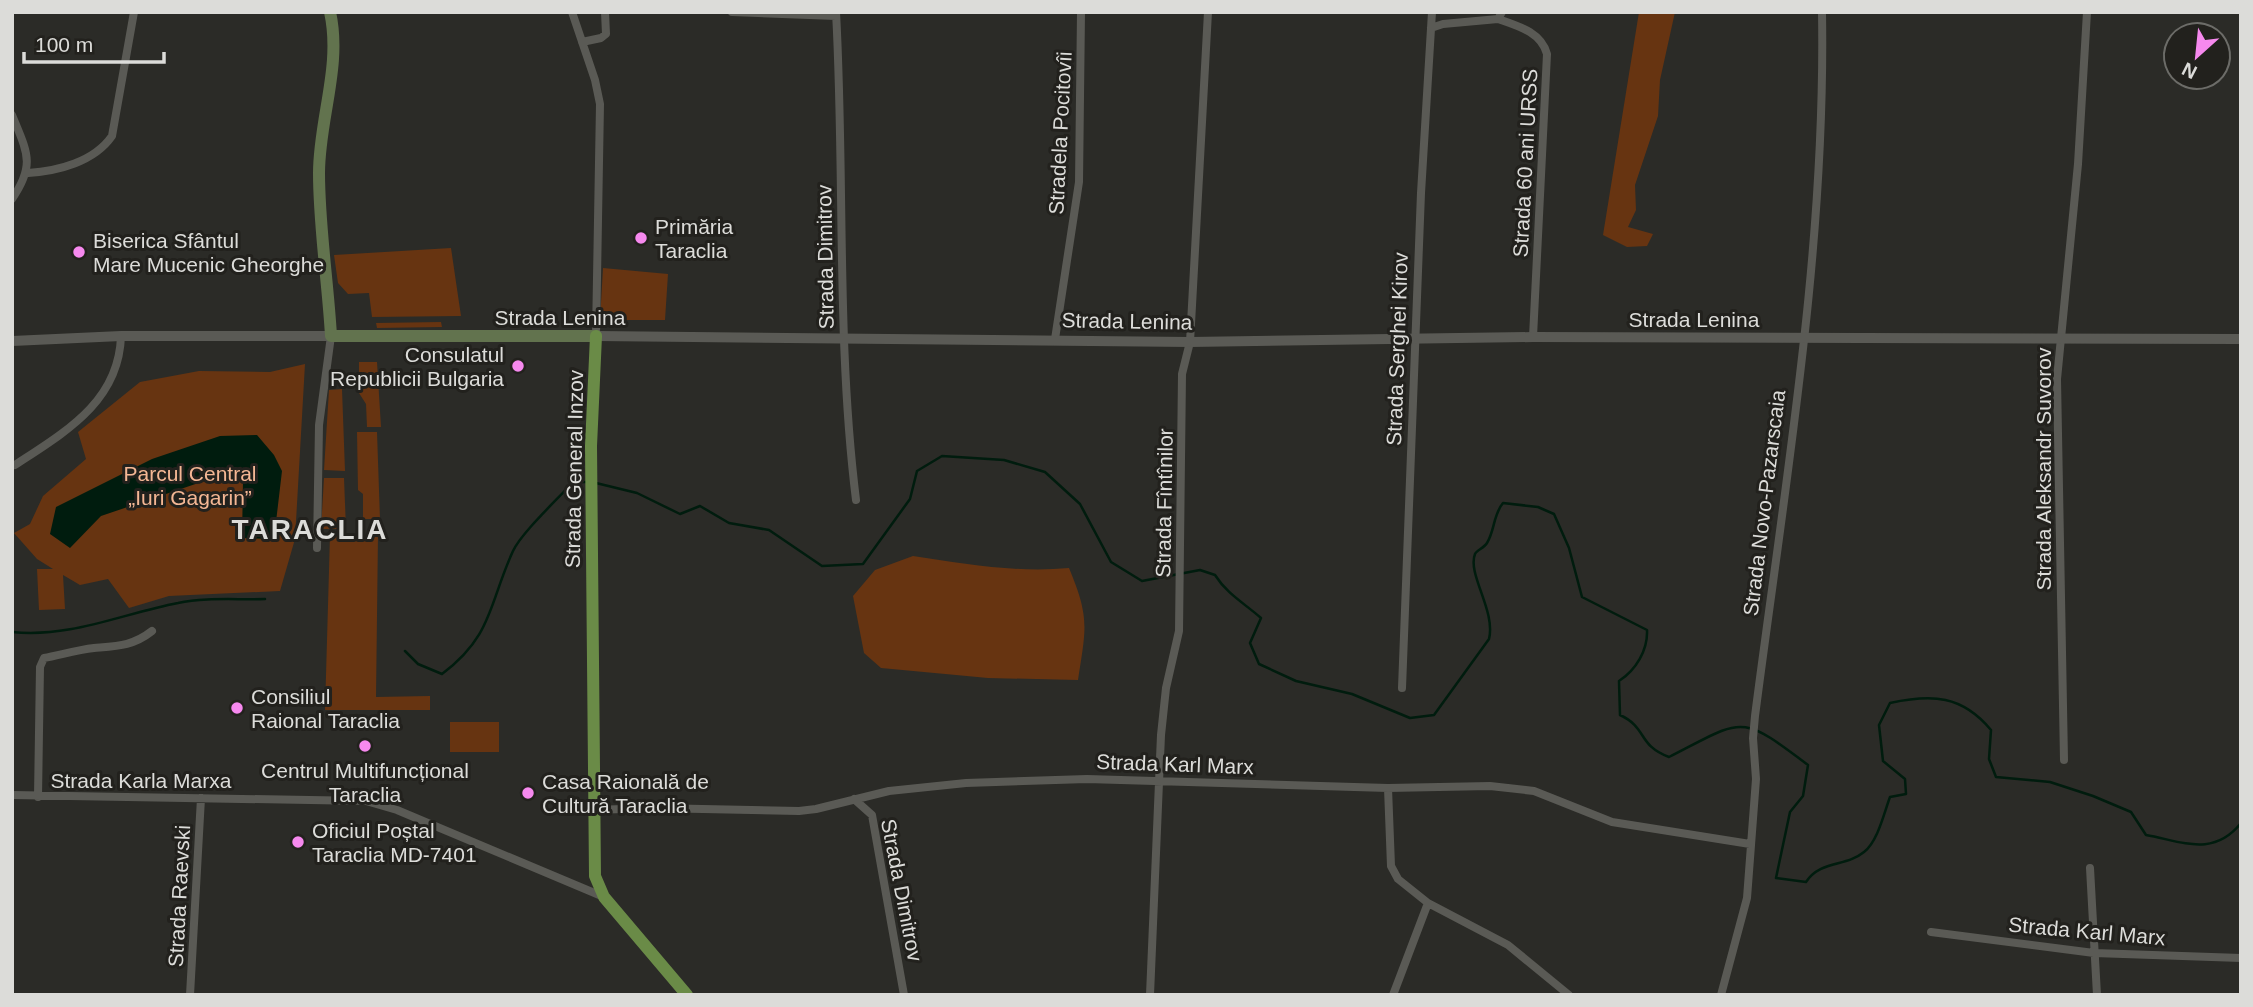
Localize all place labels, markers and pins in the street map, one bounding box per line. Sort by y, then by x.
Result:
place label: Primăria Taraclia [655,215,733,262]
place label: Biserica Sfântul Mare Mucenic Gheorghe [93,229,324,276]
marker: Primăria Taraclia [633,230,649,246]
marker: Biserica Sfântul Mare Mucenic Gheorghe [71,244,87,260]
place label: Consulatul Republicii Bulgaria [330,343,504,390]
marker: Consulatul Republicii Bulgaria [510,358,526,374]
place label: Consiliul Raional Taraclia [251,685,400,732]
marker: Consiliul Raional Taraclia [229,700,245,716]
marker: Centrul Multifuncțional Taraclia [357,738,373,754]
place label: Centrul Multifuncțional Taraclia [261,759,469,806]
place label: Casa Raională de Cultură Taraclia [542,770,709,817]
marker: Casa Raională de Cultură Taraclia [520,785,536,801]
place label: Oficiul Poștal Taraclia MD-7401 [312,819,477,866]
marker: Oficiul Poștal Taraclia MD-7401 [290,834,306,850]

